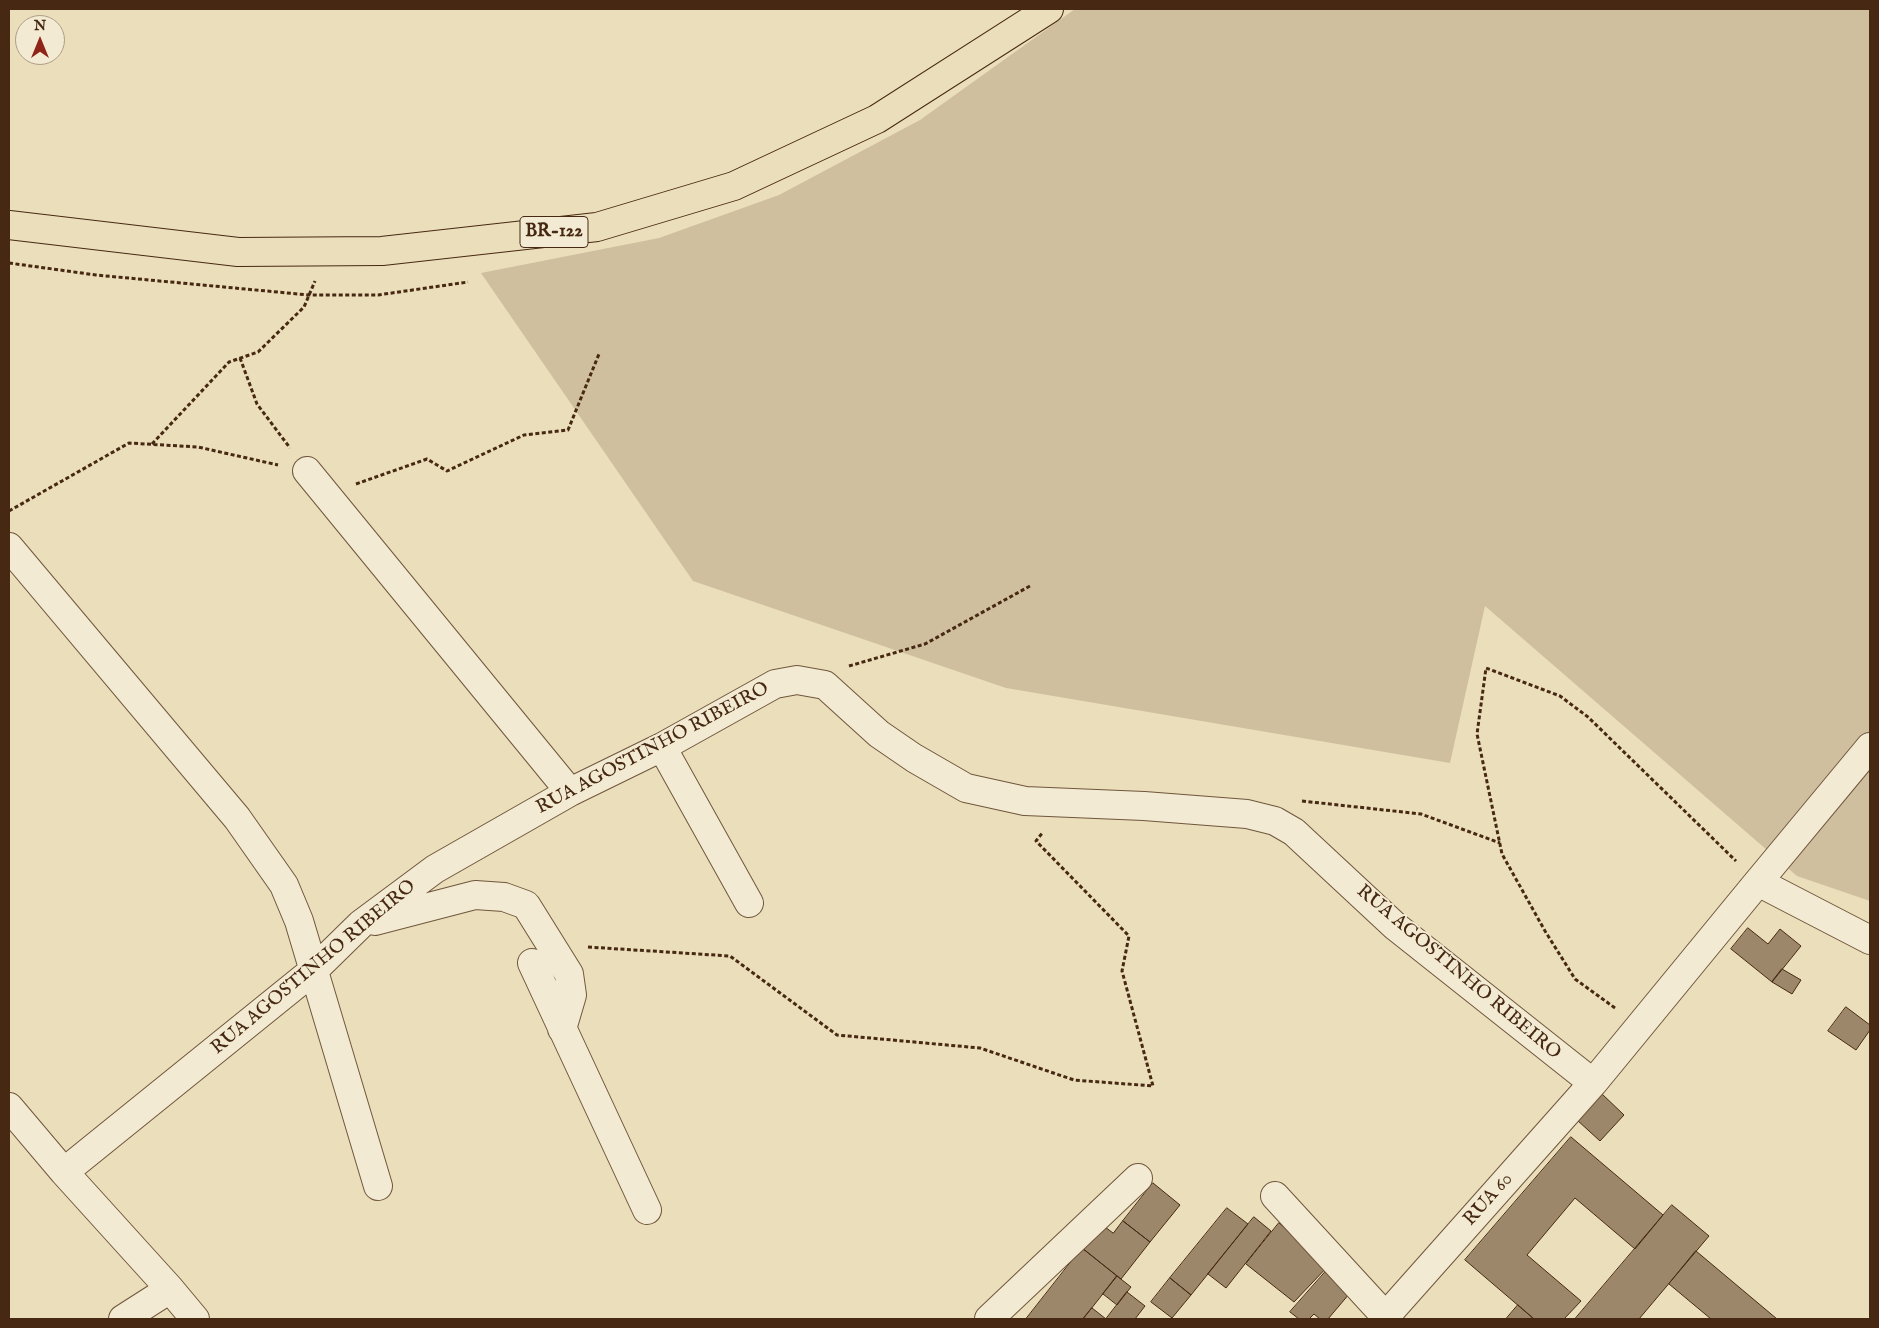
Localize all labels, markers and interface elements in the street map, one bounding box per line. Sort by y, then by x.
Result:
north arrow [15,15,65,65]
text: N [34,17,46,35]
road number: BR-122 [520,216,588,248]
street label: RUA AGOSTINHO RIBEIRO [533,678,773,820]
street label: RUA AGOSTINHO RIBEIRO [207,876,421,1060]
street label: RUA AGOSTINHO RIBEIRO [1351,881,1565,1065]
street label: RUA 60 [1459,1169,1519,1231]

